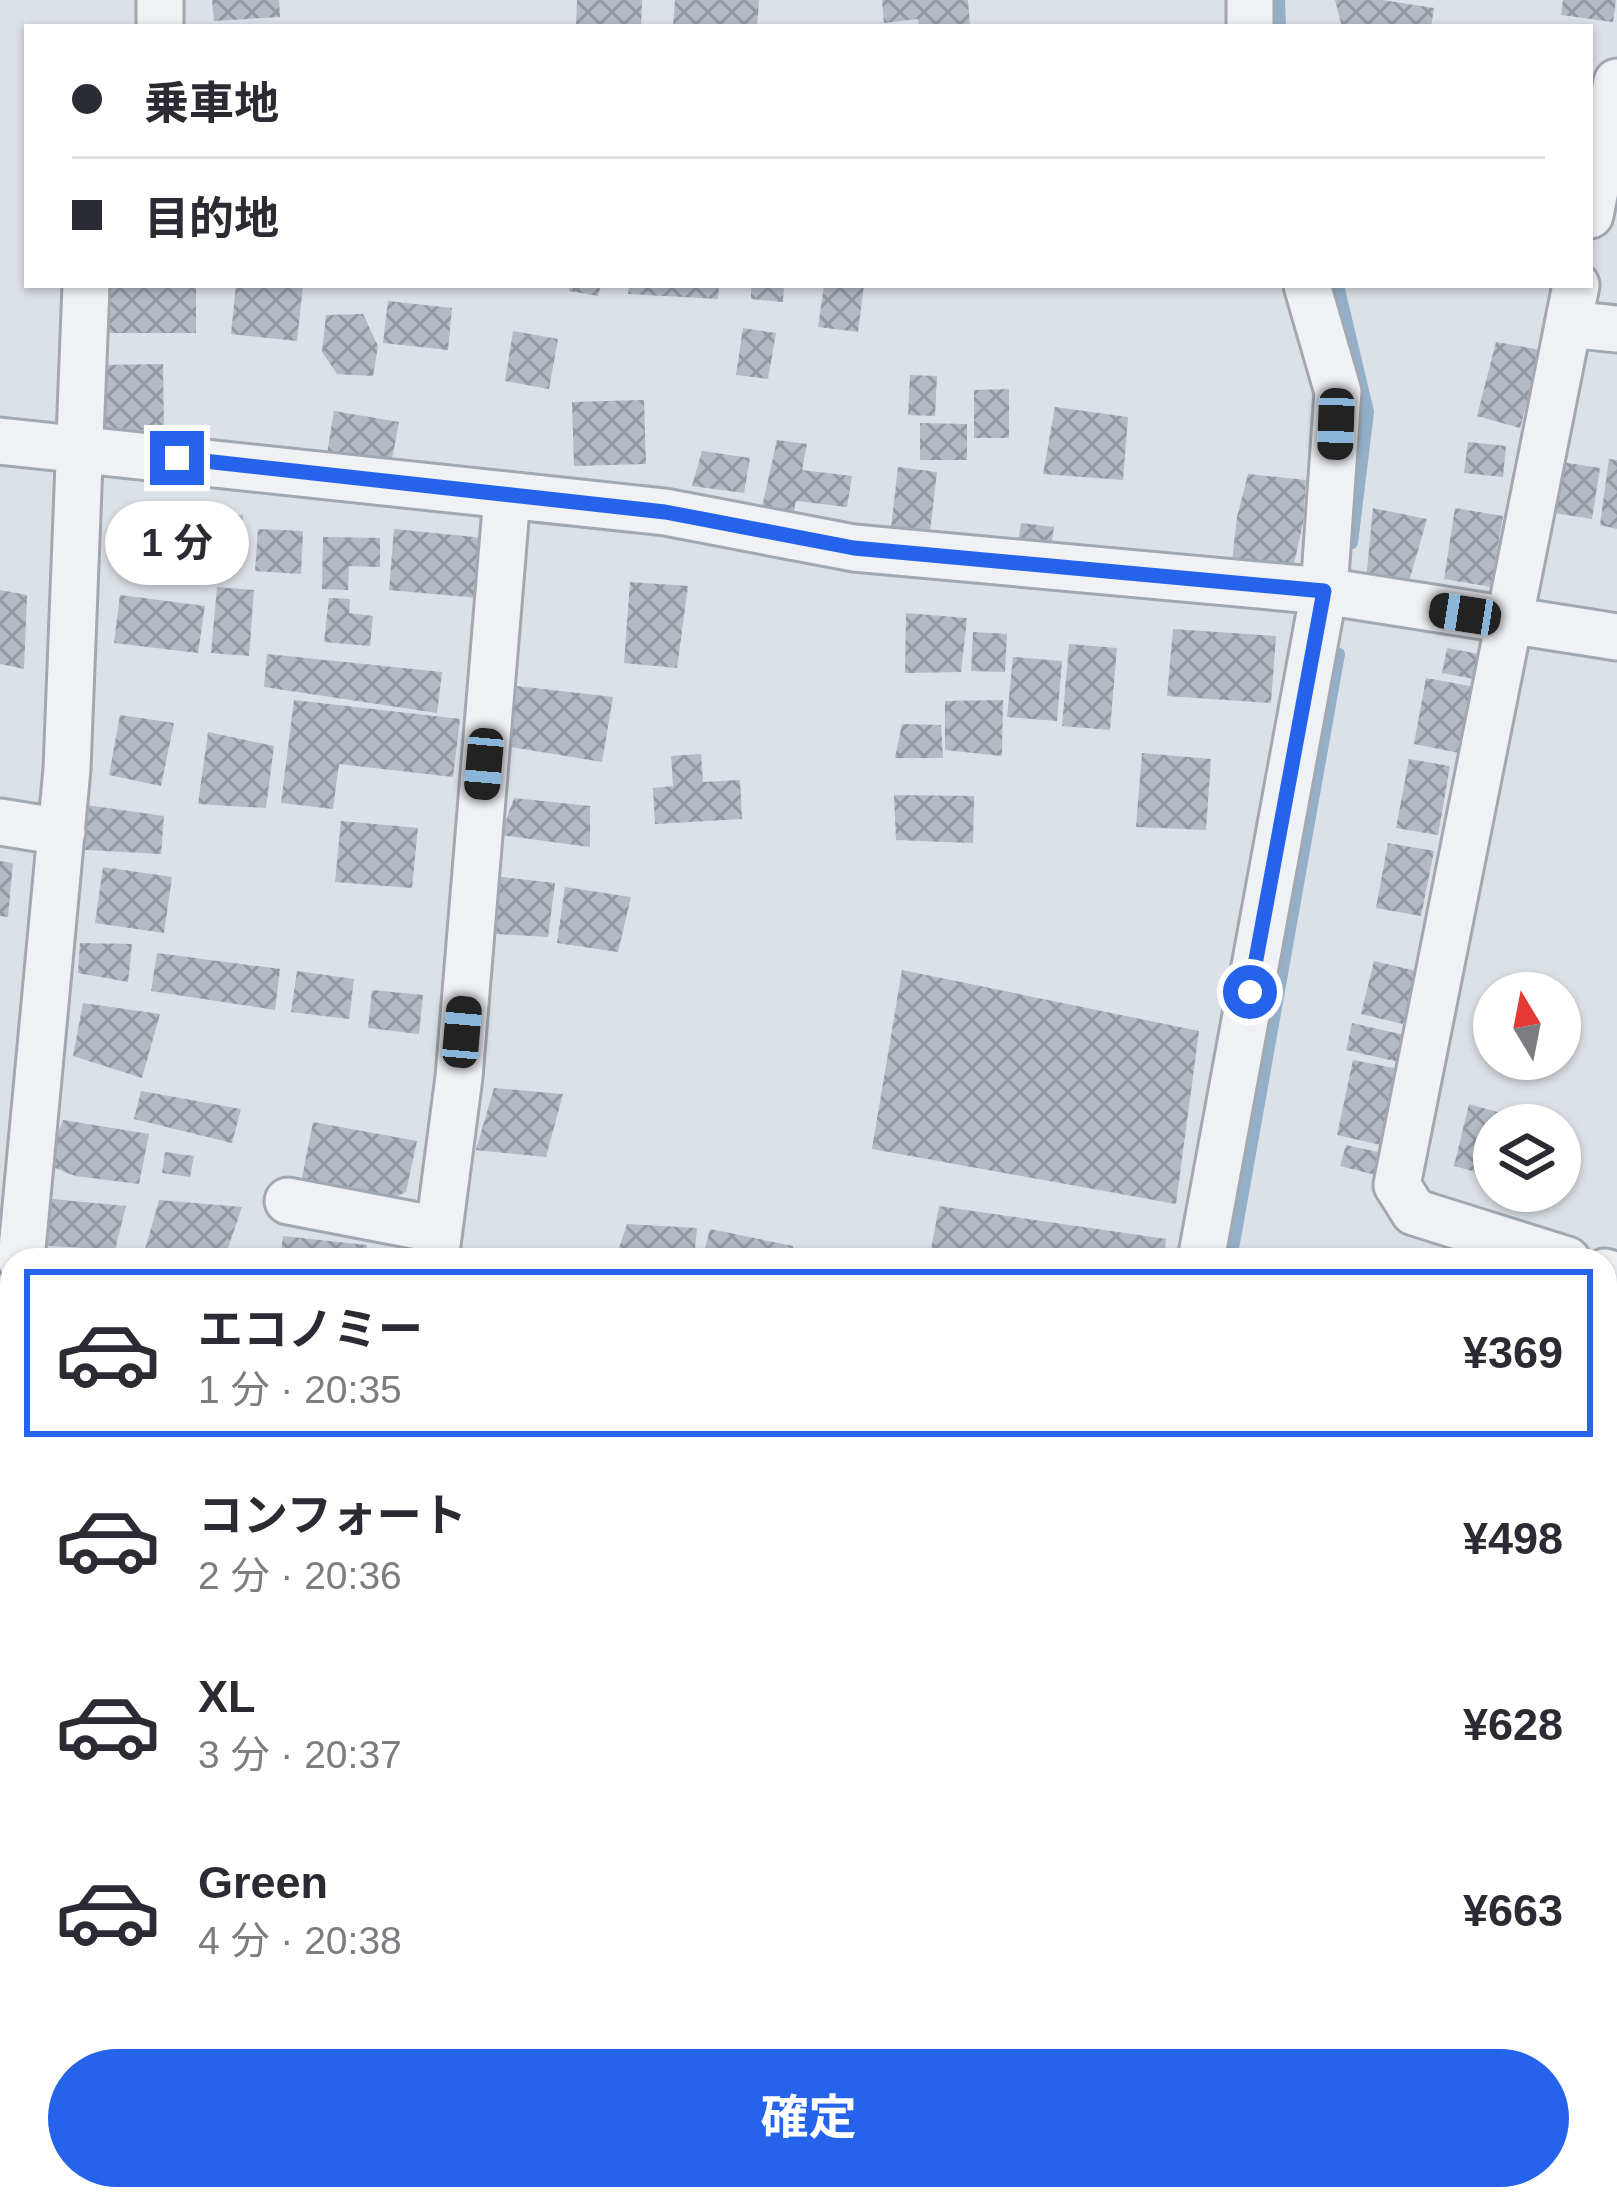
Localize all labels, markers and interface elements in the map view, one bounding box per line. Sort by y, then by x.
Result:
text: 乗車地 [144,78,279,129]
text: 目的地 [144,193,279,244]
car [1317,387,1355,461]
route end [150,431,204,485]
callout: 1 分 [105,500,249,584]
text: 1 分 [141,521,213,564]
car [1427,591,1503,637]
car [463,727,505,801]
route start [1223,965,1277,1019]
north arrow [1473,972,1581,1080]
map controls [1473,972,1581,1212]
car [441,995,483,1069]
button: layers [1473,1104,1581,1212]
icon: car [54,1299,162,1407]
text: エコノミー [198,1304,423,1355]
text: ¥369 [1463,1327,1563,1378]
text: 1 分 · 20:35 [198,1368,402,1411]
icon: car [54,1485,162,1593]
text: コンフォート [198,1490,467,1541]
text: ¥498 [1463,1513,1563,1564]
text: 2 分 · 20:36 [198,1554,402,1597]
icon: car [54,1671,162,1779]
text: XL [198,1671,256,1722]
text: ¥628 [1463,1699,1563,1750]
text: 3 分 · 20:37 [198,1733,402,1776]
icon: car [54,1857,162,1965]
text: Green [198,1857,328,1908]
text: ¥663 [1463,1885,1563,1936]
text: 4 分 · 20:38 [198,1919,402,1962]
button: 確定 [48,2049,1569,2187]

